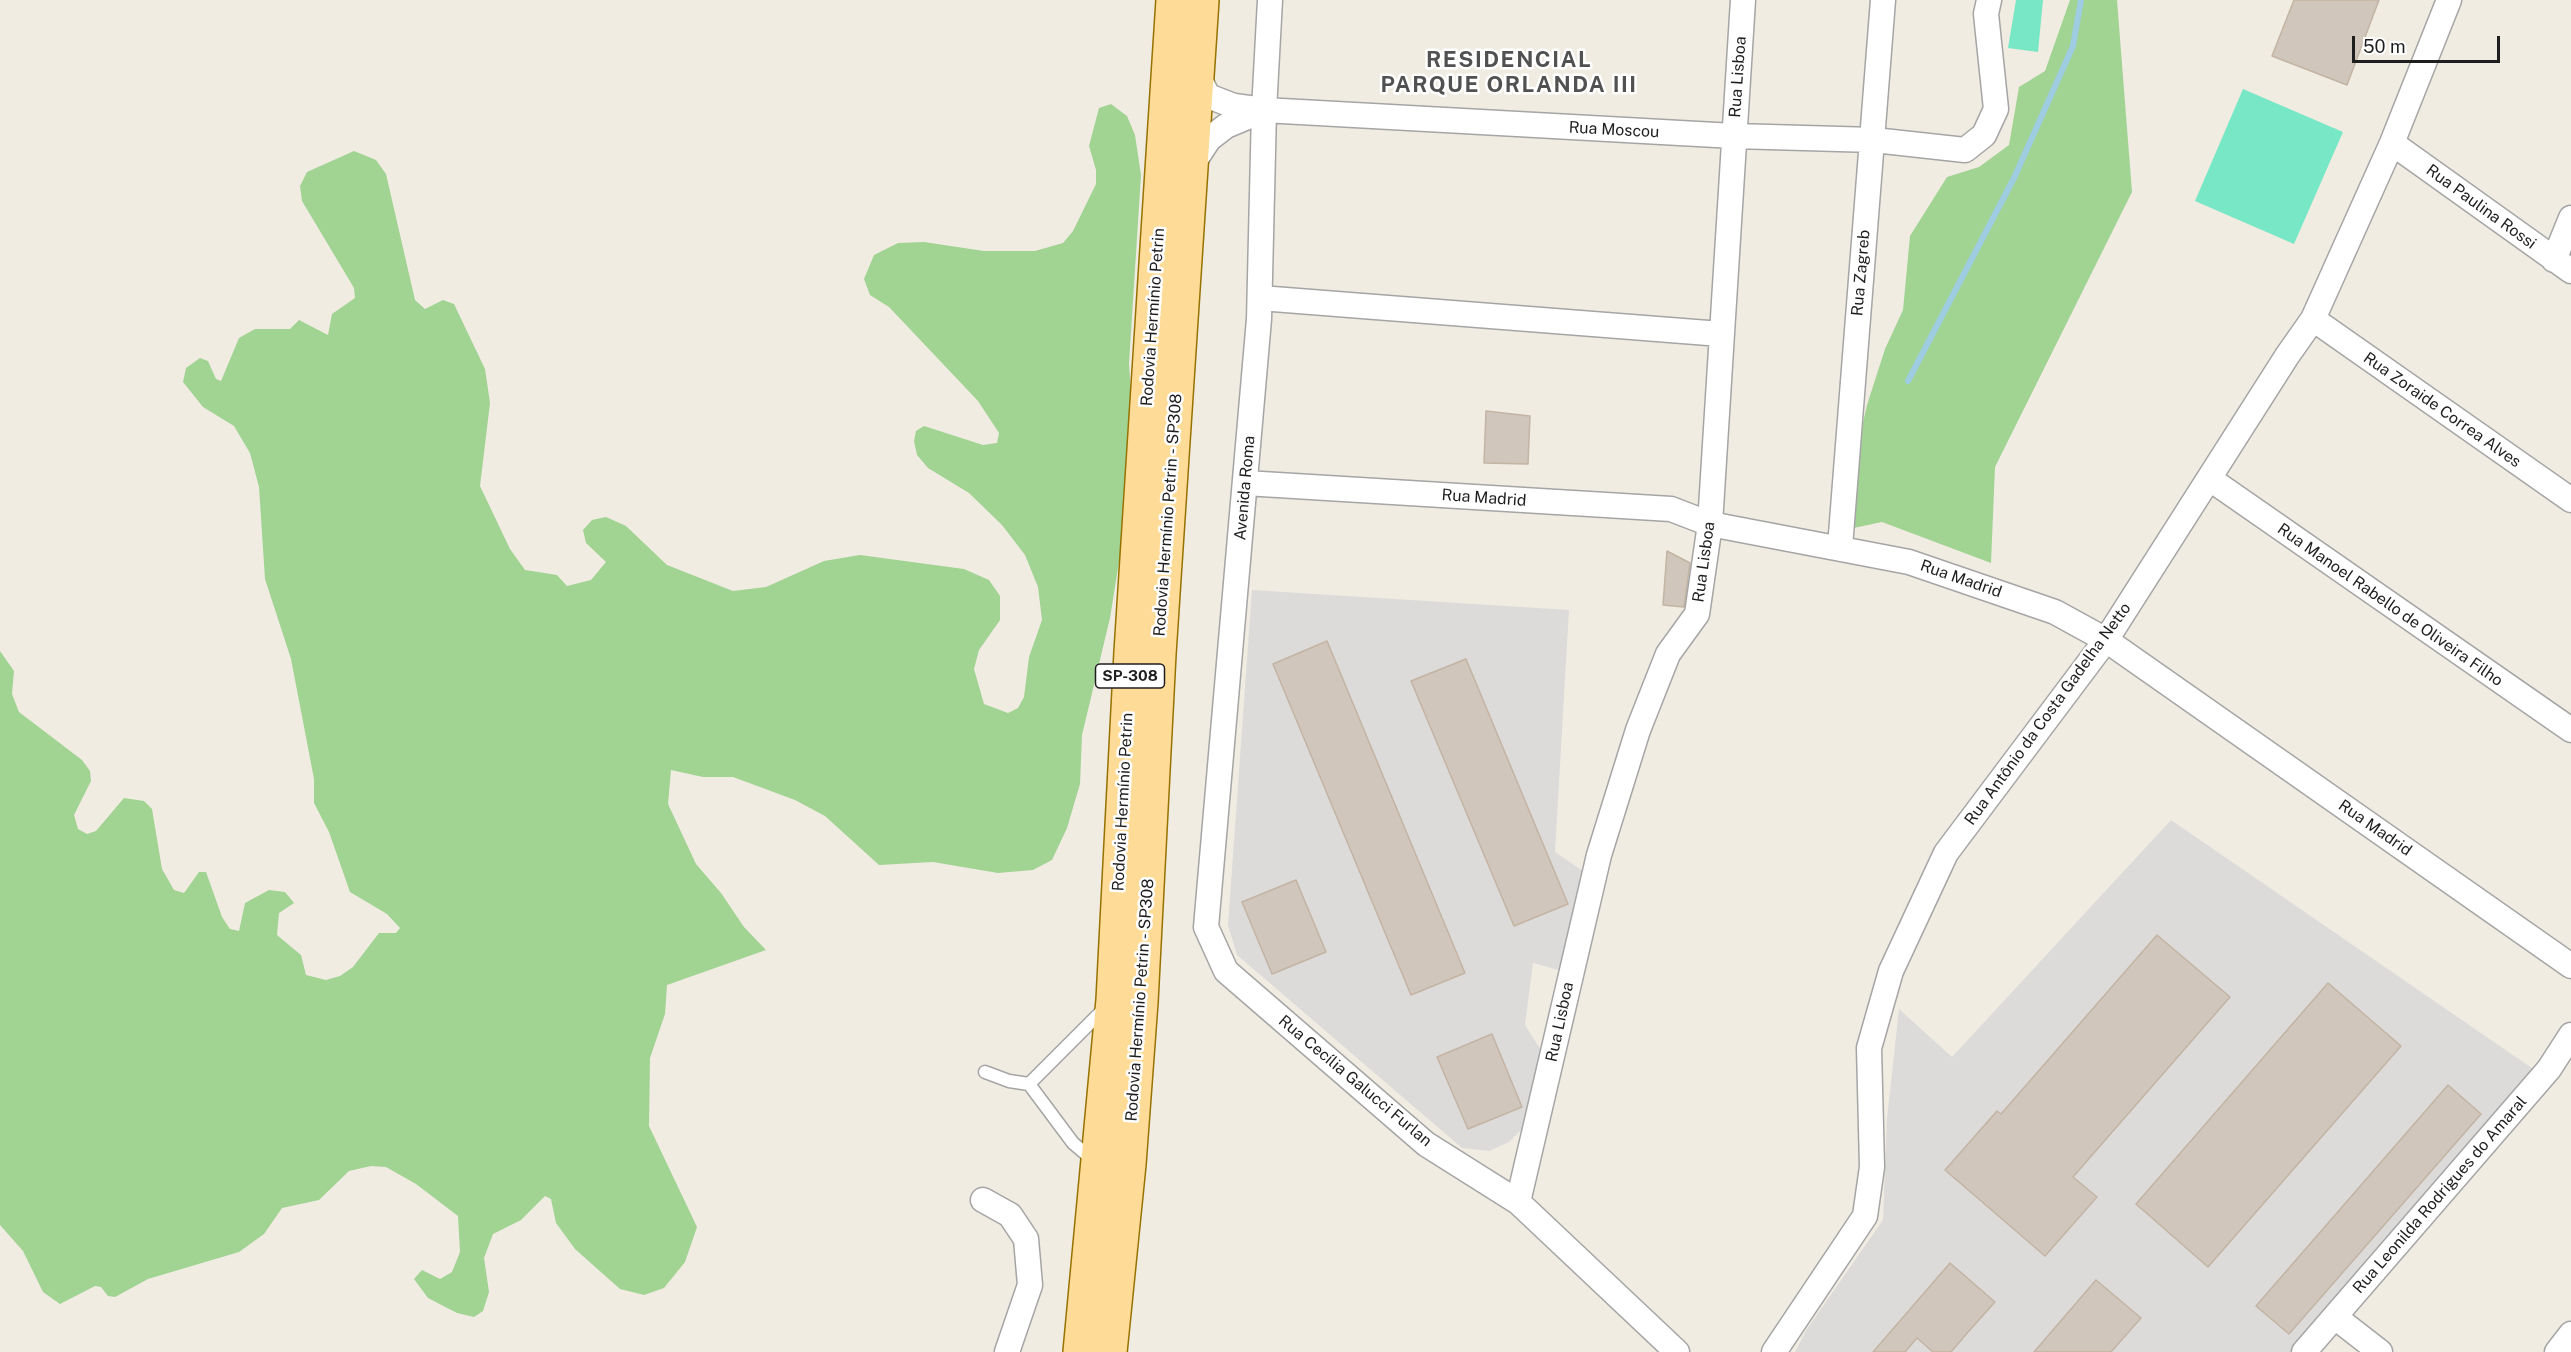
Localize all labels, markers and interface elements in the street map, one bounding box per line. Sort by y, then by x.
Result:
scale bar [2355,24,2504,62]
street label: Rua Lisboa [1726,36,1750,118]
text: 50 m [2363,36,2406,57]
district label: RESIDENCIAL PARQUE ORLANDA III [1380,47,1638,98]
street label: Rua Moscou [1568,118,1660,142]
street label: Rua Paulina Rossi [2422,161,2540,253]
street label: Rodovia Hermínio Petrin [1137,227,1169,407]
street label: Rua Zagreb [1848,229,1874,317]
street label: Rua Zoraide Correa Alves [2359,348,2525,472]
street label: Rodovia Hermínio Petrin - SP308 [1150,393,1186,637]
street label: Avenida Roma [1231,435,1259,541]
street label: Rua Madrid [1441,485,1527,511]
street label: Rua Manoel Rabello de Oliveira Filho [2273,519,2507,691]
street label: Rua Lisboa [1689,520,1719,604]
street label: Rua Madrid [1918,556,2004,602]
street label: Rua Antônio da Costa Gadelha Netto [1961,599,2135,829]
road number: SP-308 [1096,664,1164,688]
street label: Rodovia Hermínio Petrin [1109,712,1137,892]
street label: Rua Madrid [2335,796,2415,860]
street label: Rodovia Hermínio Petrin - SP308 [1122,878,1158,1122]
street label: Rua Lisboa [1542,980,1578,1064]
street label: Rua Cecília Galucci Furlan [1274,1011,1436,1151]
street label: Rua Leonilda Rodrigues do Amaral [2349,1092,2531,1298]

